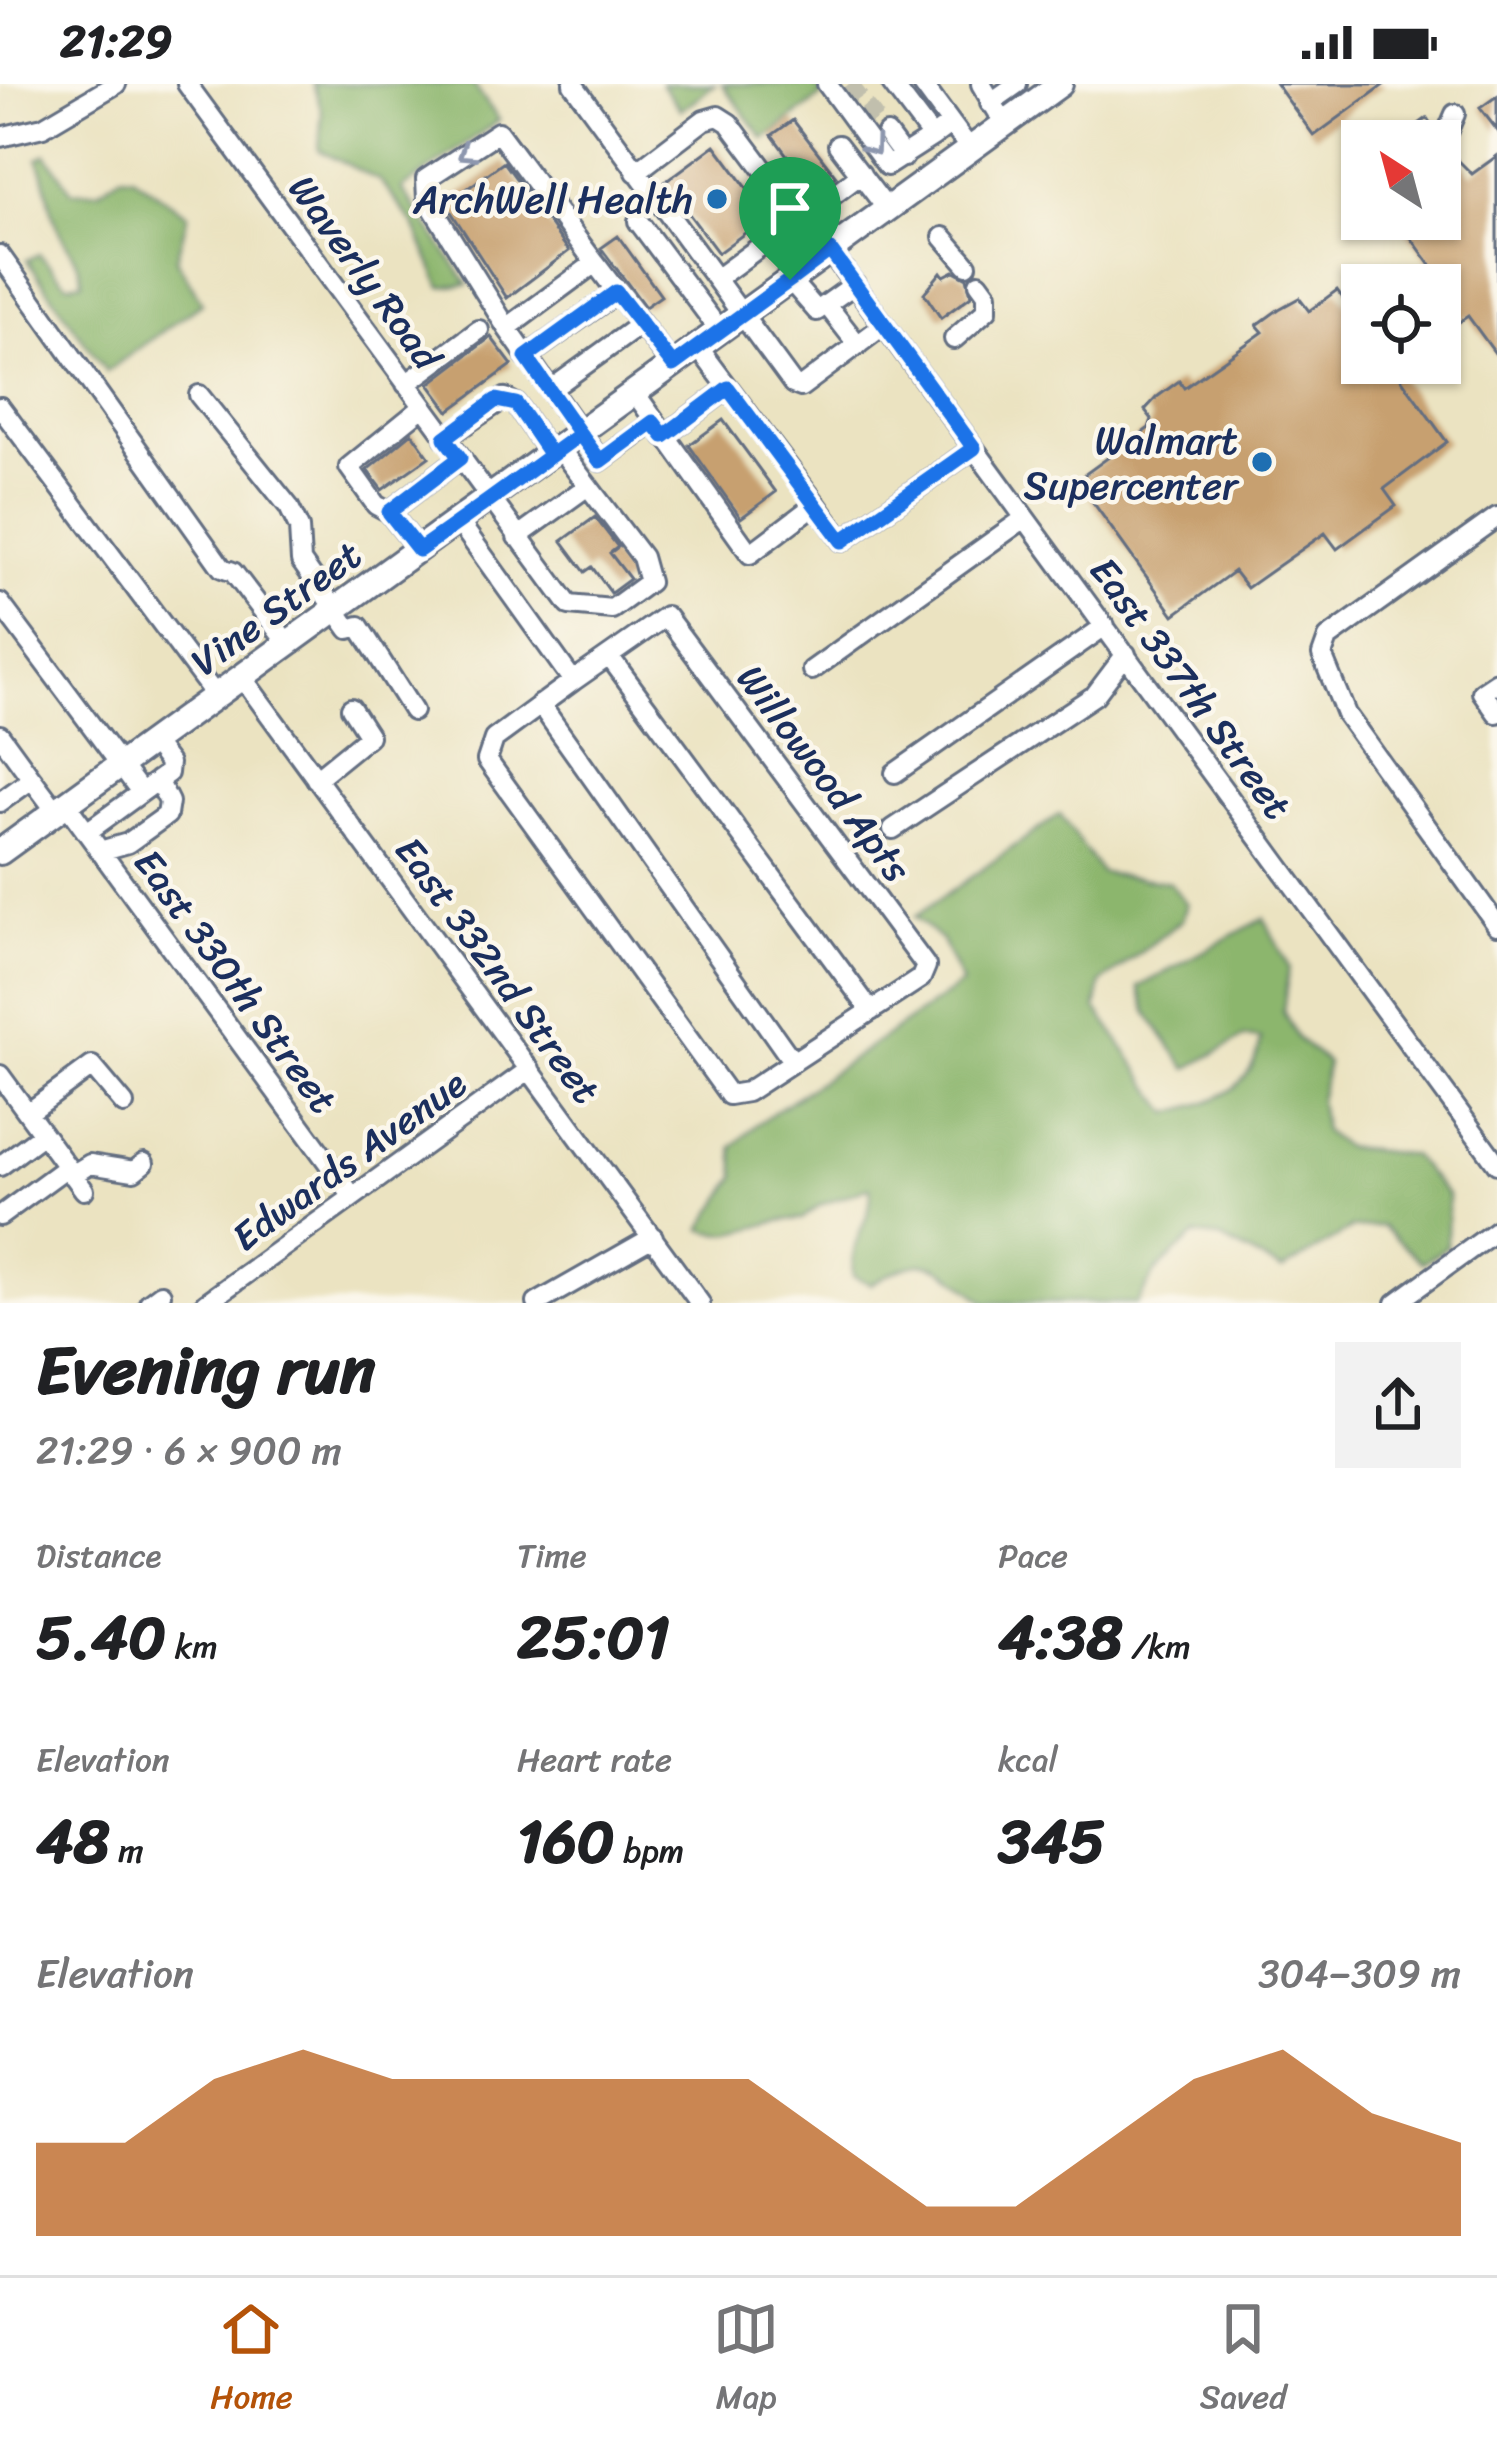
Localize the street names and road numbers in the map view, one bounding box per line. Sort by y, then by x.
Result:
street label: Waverly Road [270,159,461,387]
street label: Vine Street [175,522,377,694]
street label: East 337th Street [1071,541,1311,835]
street label: Willowood Apts [718,649,930,898]
street label: East 332nd Street [377,821,619,1119]
street label: East 330th Street [116,833,356,1129]
street label: Edwards Avenue [216,1050,482,1270]

